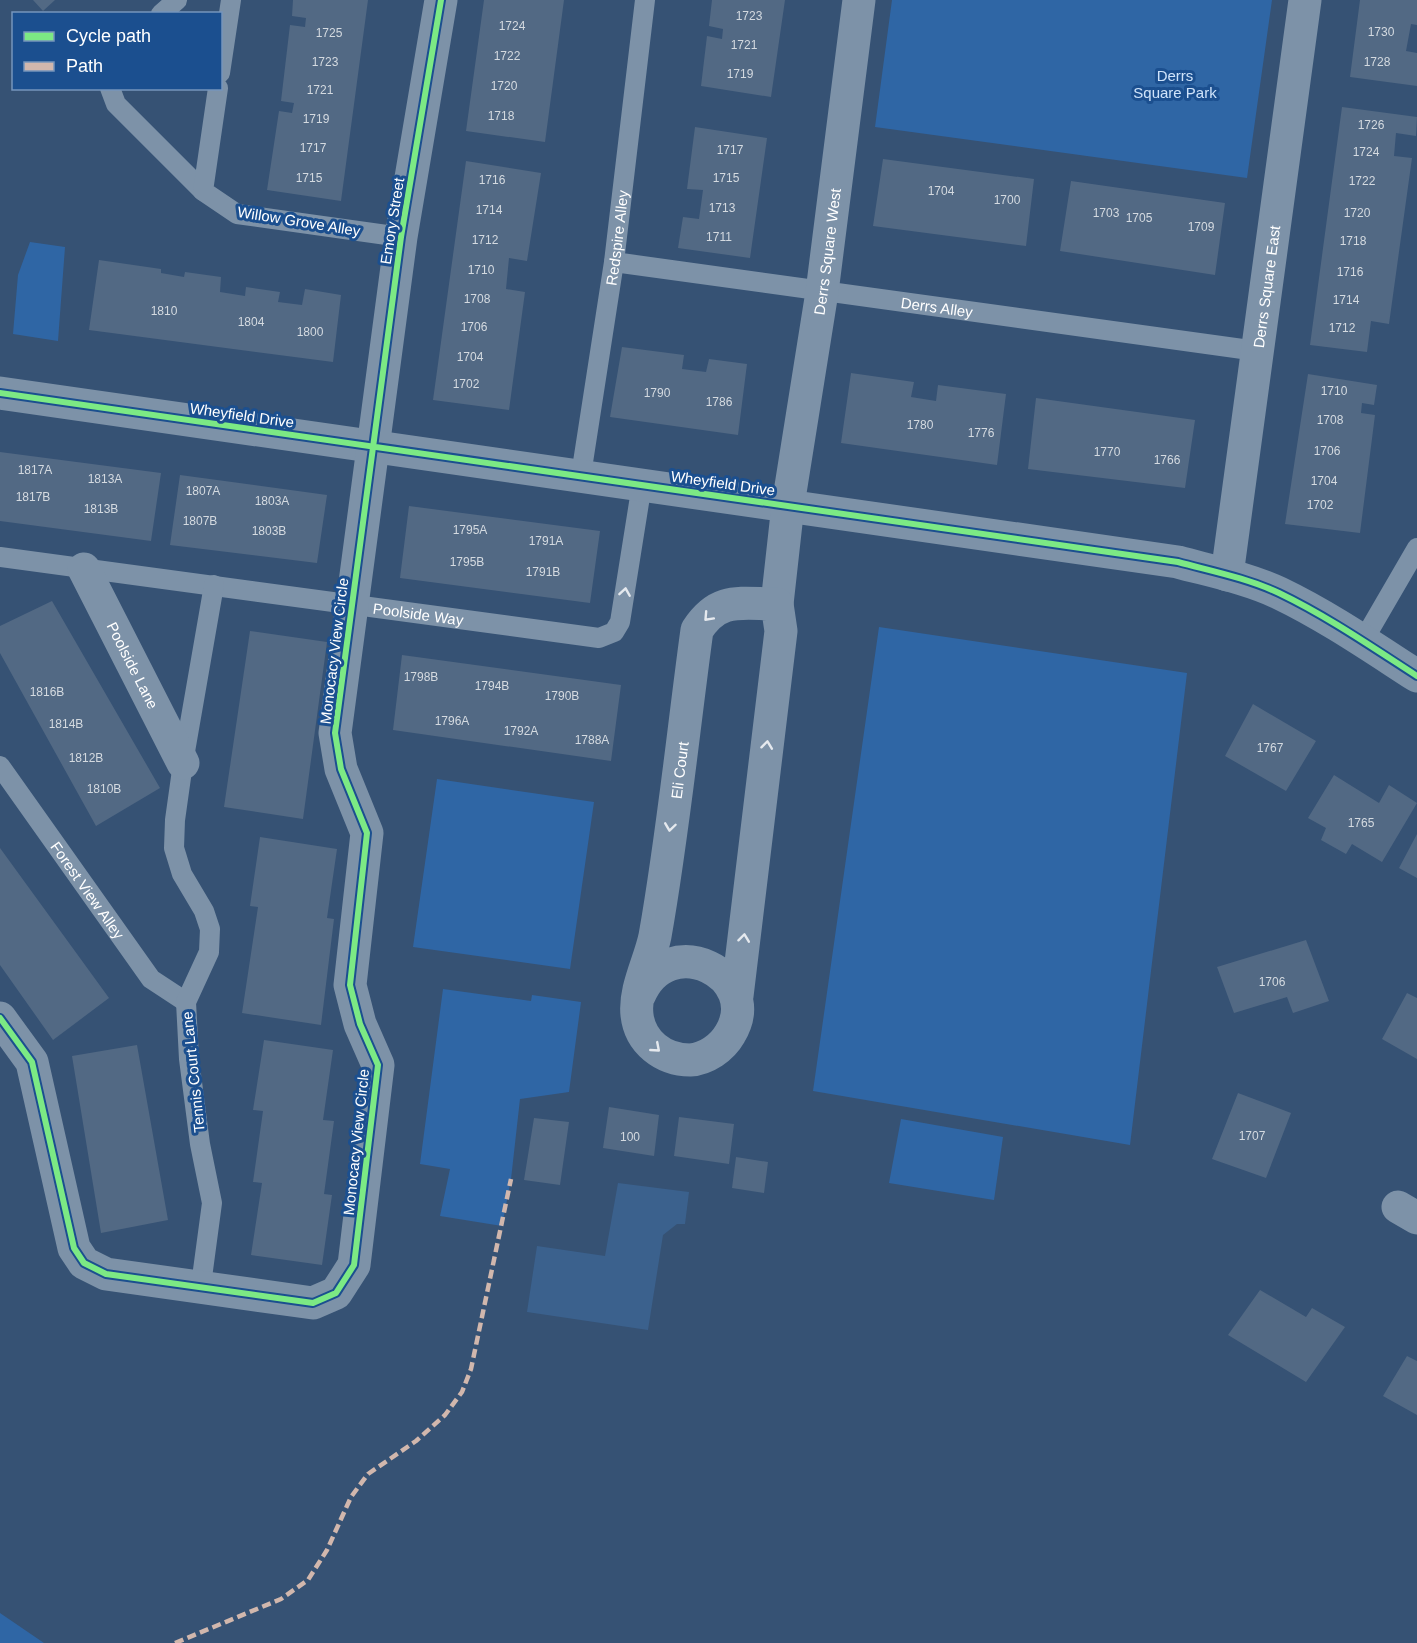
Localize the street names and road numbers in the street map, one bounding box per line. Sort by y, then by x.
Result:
street label: Emory Street [377,176,407,266]
street label: Derrs Square West [810,187,844,316]
street label: Redspire Alley [602,189,631,287]
street label: Willow Grove Alley [236,203,362,239]
street label: Derrs Square East [1249,224,1283,349]
street label: Derrs Alley [900,293,975,320]
street label: Wheyfield Drive [189,399,295,431]
street label: Wheyfield Drive [670,467,776,499]
street label: Monocacy View Circle [317,577,351,725]
street label: Poolside Way [372,599,465,628]
street label: Poolside Lane [104,619,162,711]
street label: Eli Court [667,740,691,800]
street label: Forest View Alley [48,838,128,942]
street label: Tennis Court Lane [178,1011,208,1133]
street label: Monocacy View Circle [340,1068,372,1216]

